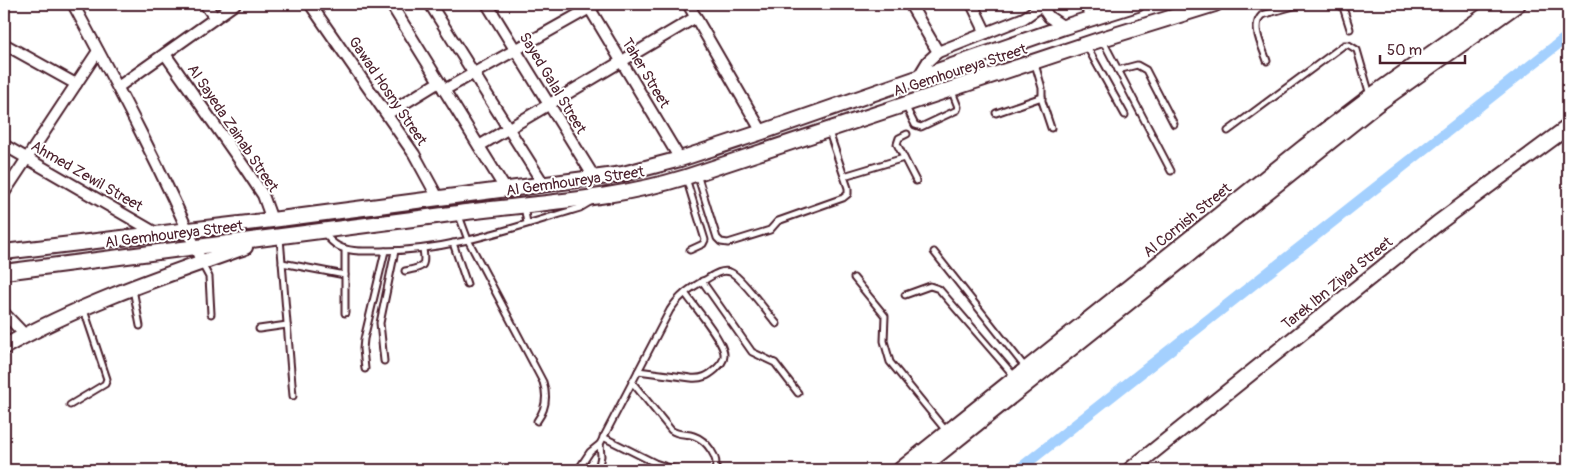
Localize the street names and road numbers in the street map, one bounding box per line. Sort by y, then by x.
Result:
street label: Sayed Galal Street [515,29,591,138]
street label: Gawad Hosny Street [344,33,432,150]
street label: Taher Street [617,35,674,112]
street label: Al Gemhoureya Street [891,40,1030,101]
street label: Al Sayeda Zainab Street [183,61,283,197]
street label: Ahmed Zewil Street [27,137,147,217]
street label: Al Gemhoureya Street [505,162,646,201]
street label: Al Cornish Street [1139,178,1236,262]
street label: Al Gemhoureya Street [104,216,245,252]
street label: Tarek Ibn Ziyad Street [1278,232,1397,334]

